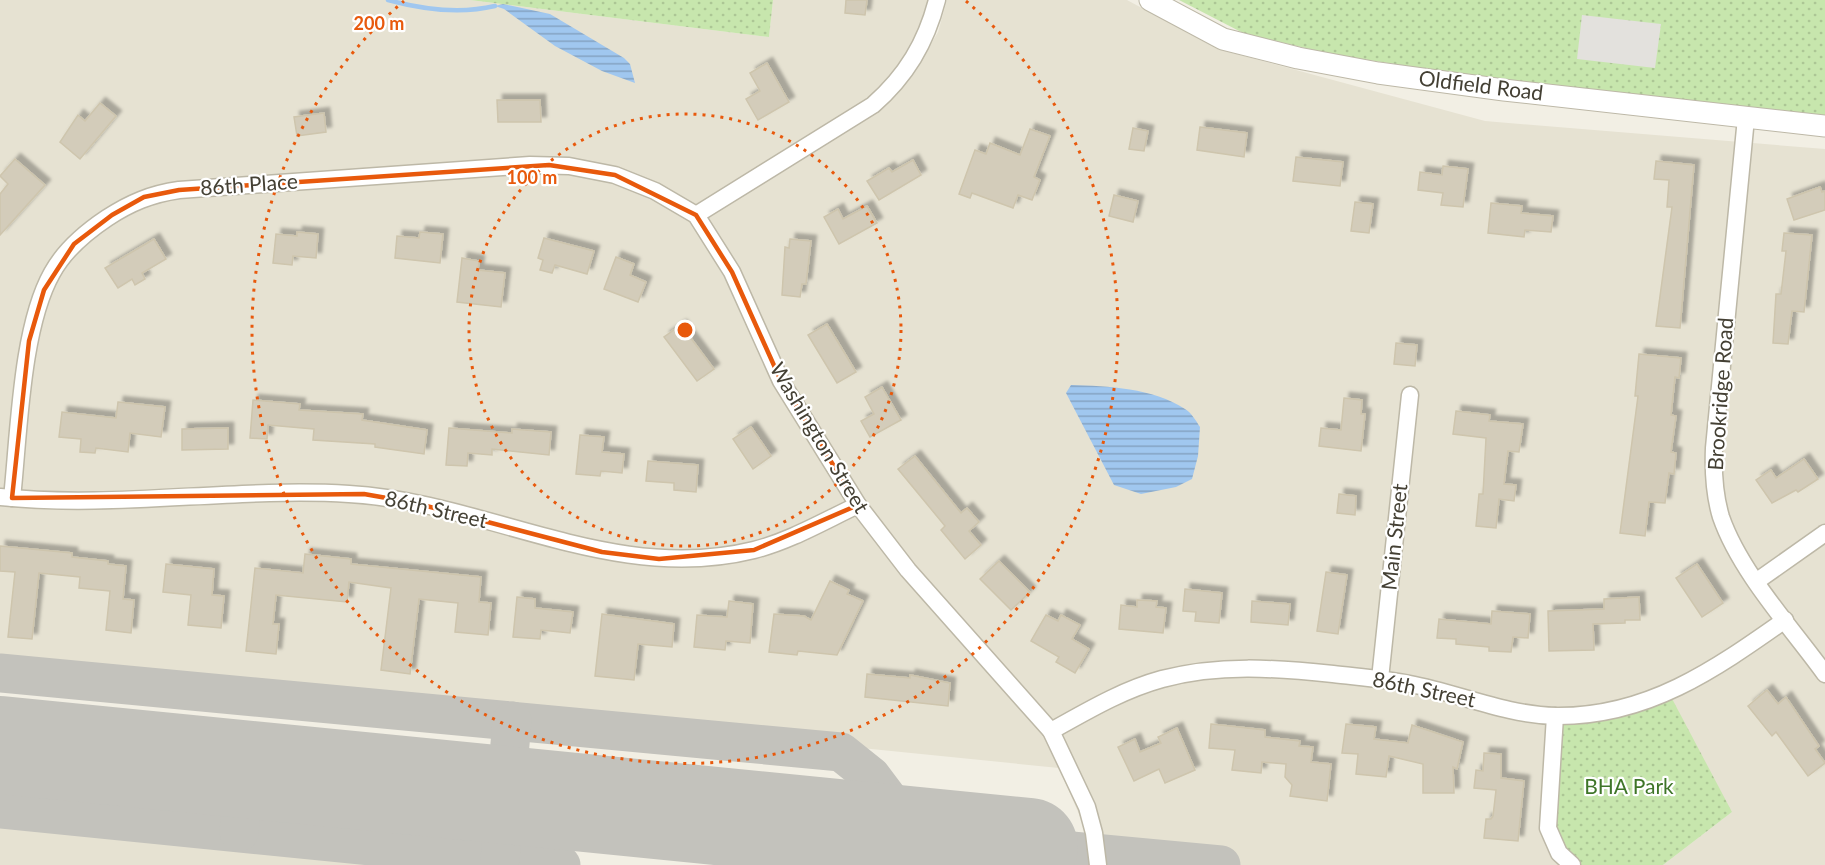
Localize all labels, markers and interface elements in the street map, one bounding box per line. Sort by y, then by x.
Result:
text: 200 m [354,12,404,34]
street label: Oldfield Road [1418,64,1545,105]
text: 100 m [507,166,557,188]
street label: 86th Place [199,168,299,199]
street label: Brookridge Road [1702,317,1737,471]
centre of rings [675,320,695,340]
street label: Washington Street [765,357,875,517]
street label: Main Street [1375,482,1412,591]
street label: 86th Street [383,485,490,533]
street label: 86th Street [1371,665,1478,712]
park label: BHA Park [1584,773,1674,798]

